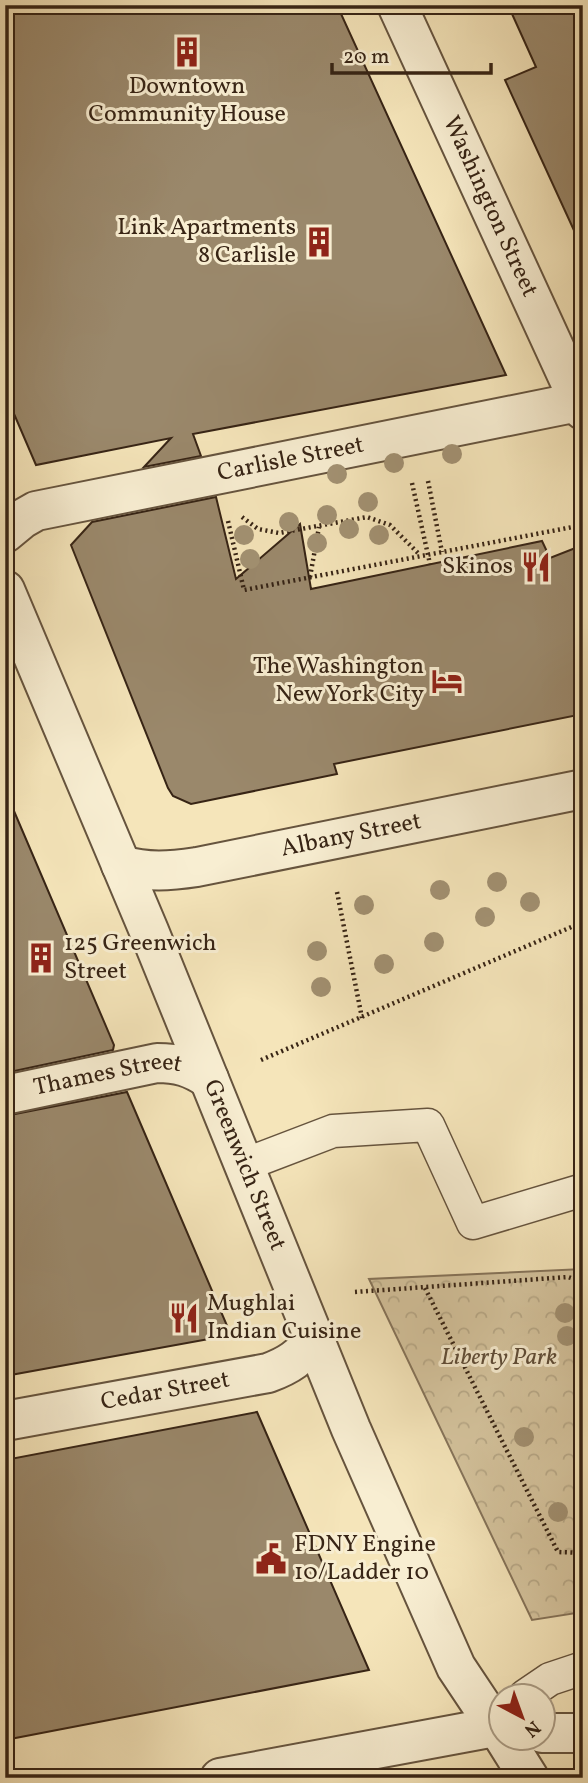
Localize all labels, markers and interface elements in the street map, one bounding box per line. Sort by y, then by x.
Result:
scale bar [332,32,492,76]
building icon: Downtown Community House [170,35,204,69]
text: 20 m [343,43,389,72]
place label: Downtown Community House [88,70,286,132]
street label: Washington Street [433,111,546,303]
place label: Link Apartments 8 Carlisle [117,211,296,273]
building icon: Link Apartments 8 Carlisle [302,225,336,259]
street label: Carlisle Street [214,428,367,491]
place label: Skinos [442,550,513,584]
restaurant icon: Skinos [519,550,553,584]
place label: The Washington New York City [253,650,424,712]
hotel icon: The Washington New York City [430,664,464,698]
street label: Albany Street [278,805,424,867]
place label: 125 Greenwich Street [64,927,217,989]
building icon: 125 Greenwich Street [24,941,58,975]
street label: Thames Street [31,1045,185,1106]
street label: Greenwich Street [194,1075,294,1256]
place label: Mughlai Indian Cuisine [207,1287,361,1349]
restaurant icon: Mughlai Indian Cuisine [167,1301,201,1335]
park label: Liberty Park [441,1341,557,1375]
street label: Cedar Street [98,1363,233,1420]
place label: FDNY Engine 10/Ladder 10 [294,1528,436,1590]
public building icon: FDNY Engine 10/Ladder 10 [254,1542,288,1576]
north arrow [486,1682,556,1752]
text: N [518,1714,546,1743]

